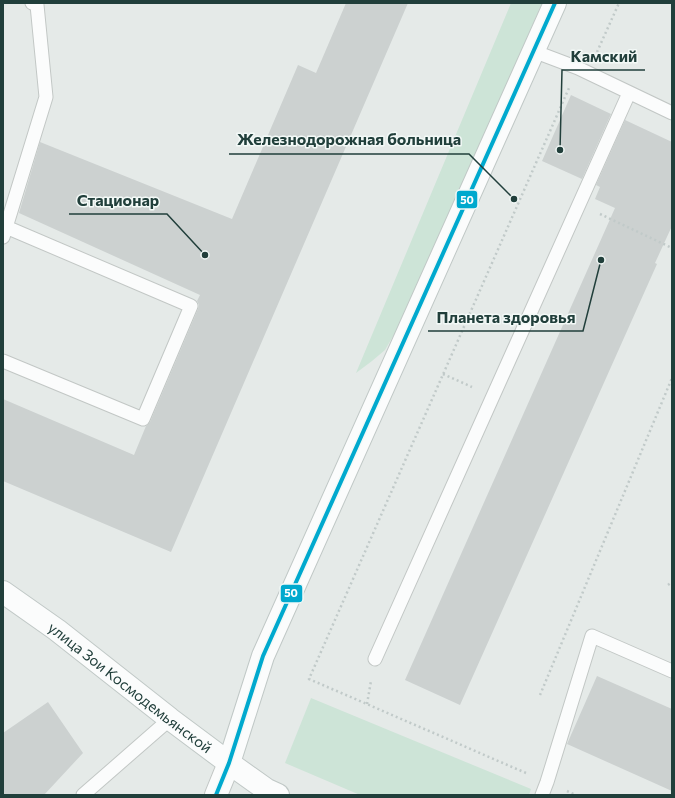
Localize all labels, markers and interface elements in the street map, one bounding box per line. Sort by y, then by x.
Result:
callout: Камский [562,42,645,70]
text: Камский [571,46,637,65]
callout: Железнодорожная больница [229,126,469,154]
text: Железнодорожная больница [237,129,461,148]
callout: Стационар [69,186,167,214]
text: Стационар [77,190,159,209]
line badge: 50 [456,190,478,209]
text: 50 [460,193,474,206]
callout: Планета здоровья [428,303,583,331]
text: Планета здоровья [437,307,575,326]
line badge: 50 [280,584,303,603]
text: 50 [284,586,298,599]
street label: улица Зои Космодемьянской [45,618,216,756]

